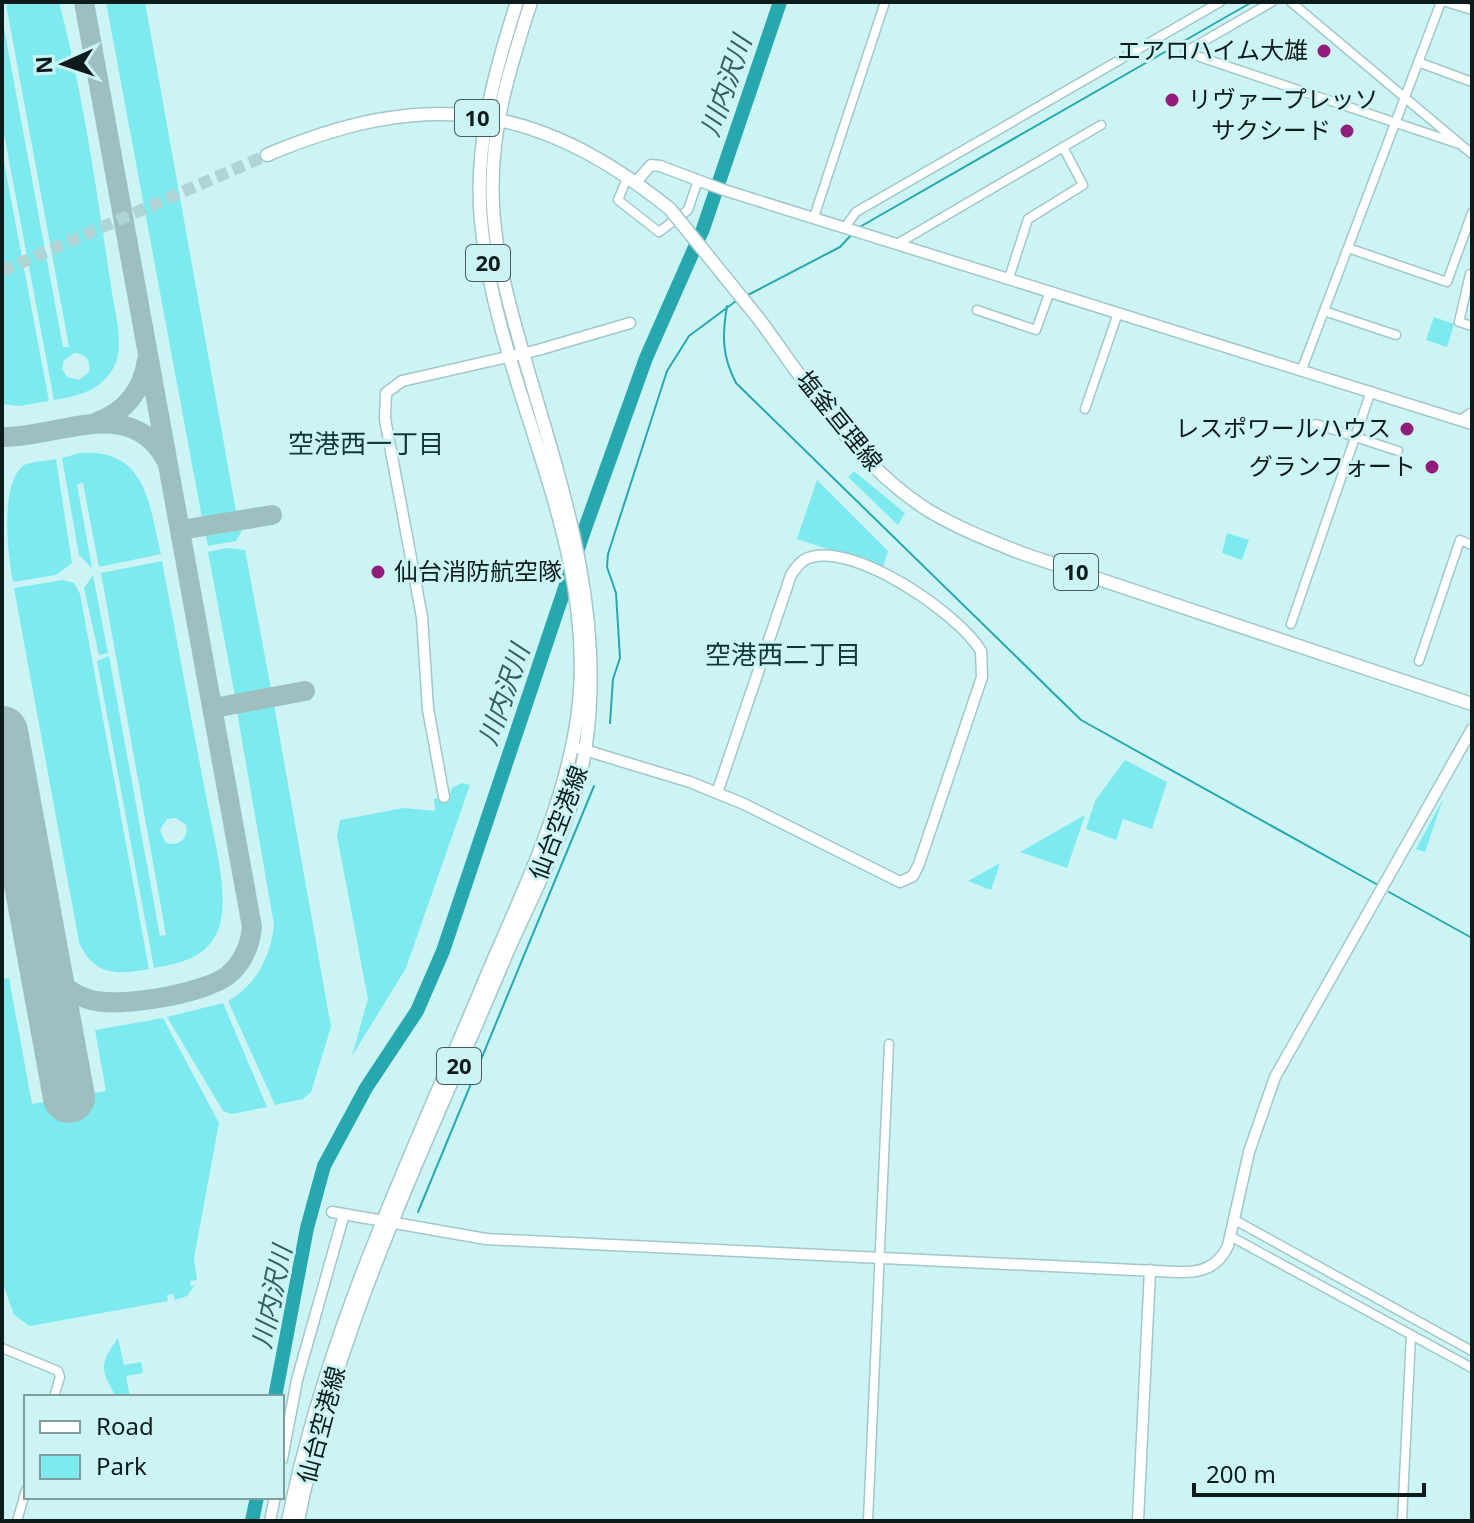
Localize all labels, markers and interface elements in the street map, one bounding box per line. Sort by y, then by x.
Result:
north arrow [24,24,104,104]
water label: 川内沢川 [691,28,760,141]
place label: エアロハイム大雄 [1117,33,1308,66]
marker: エアロハイム大雄 [1315,42,1333,60]
text: N [28,55,58,75]
place label: リヴァープレッソ [1188,82,1379,115]
marker: リヴァープレッソ [1163,91,1181,109]
road number: 10 [455,100,499,136]
place label: サクシード [1211,113,1331,146]
marker: サクシード [1338,122,1356,140]
road number: 20 [466,245,510,281]
street label: 塩釜亘理線 [790,363,891,477]
place label: レスポワールハウス [1175,411,1391,444]
marker: レスポワールハウス [1398,420,1416,438]
district label: 空港西一丁目 [288,425,444,461]
place label: グランフォート [1249,449,1416,482]
marker: グランフォート [1423,458,1441,476]
place label: 仙台消防航空隊 [394,554,562,587]
road number: 10 [1054,554,1098,590]
marker: 仙台消防航空隊 [369,563,387,581]
district label: 空港西二丁目 [705,636,861,672]
water label: 川内沢川 [469,637,538,750]
street label: 仙台空港線 [521,761,595,884]
road number: 20 [437,1048,481,1084]
water label: 川内沢川 [243,1239,300,1351]
street label: 仙台空港線 [289,1362,352,1487]
legend [24,1395,284,1499]
text: Road [96,1409,154,1442]
scale bar [1194,1447,1424,1497]
text: Park [96,1449,147,1482]
text: 200 m [1206,1457,1276,1490]

